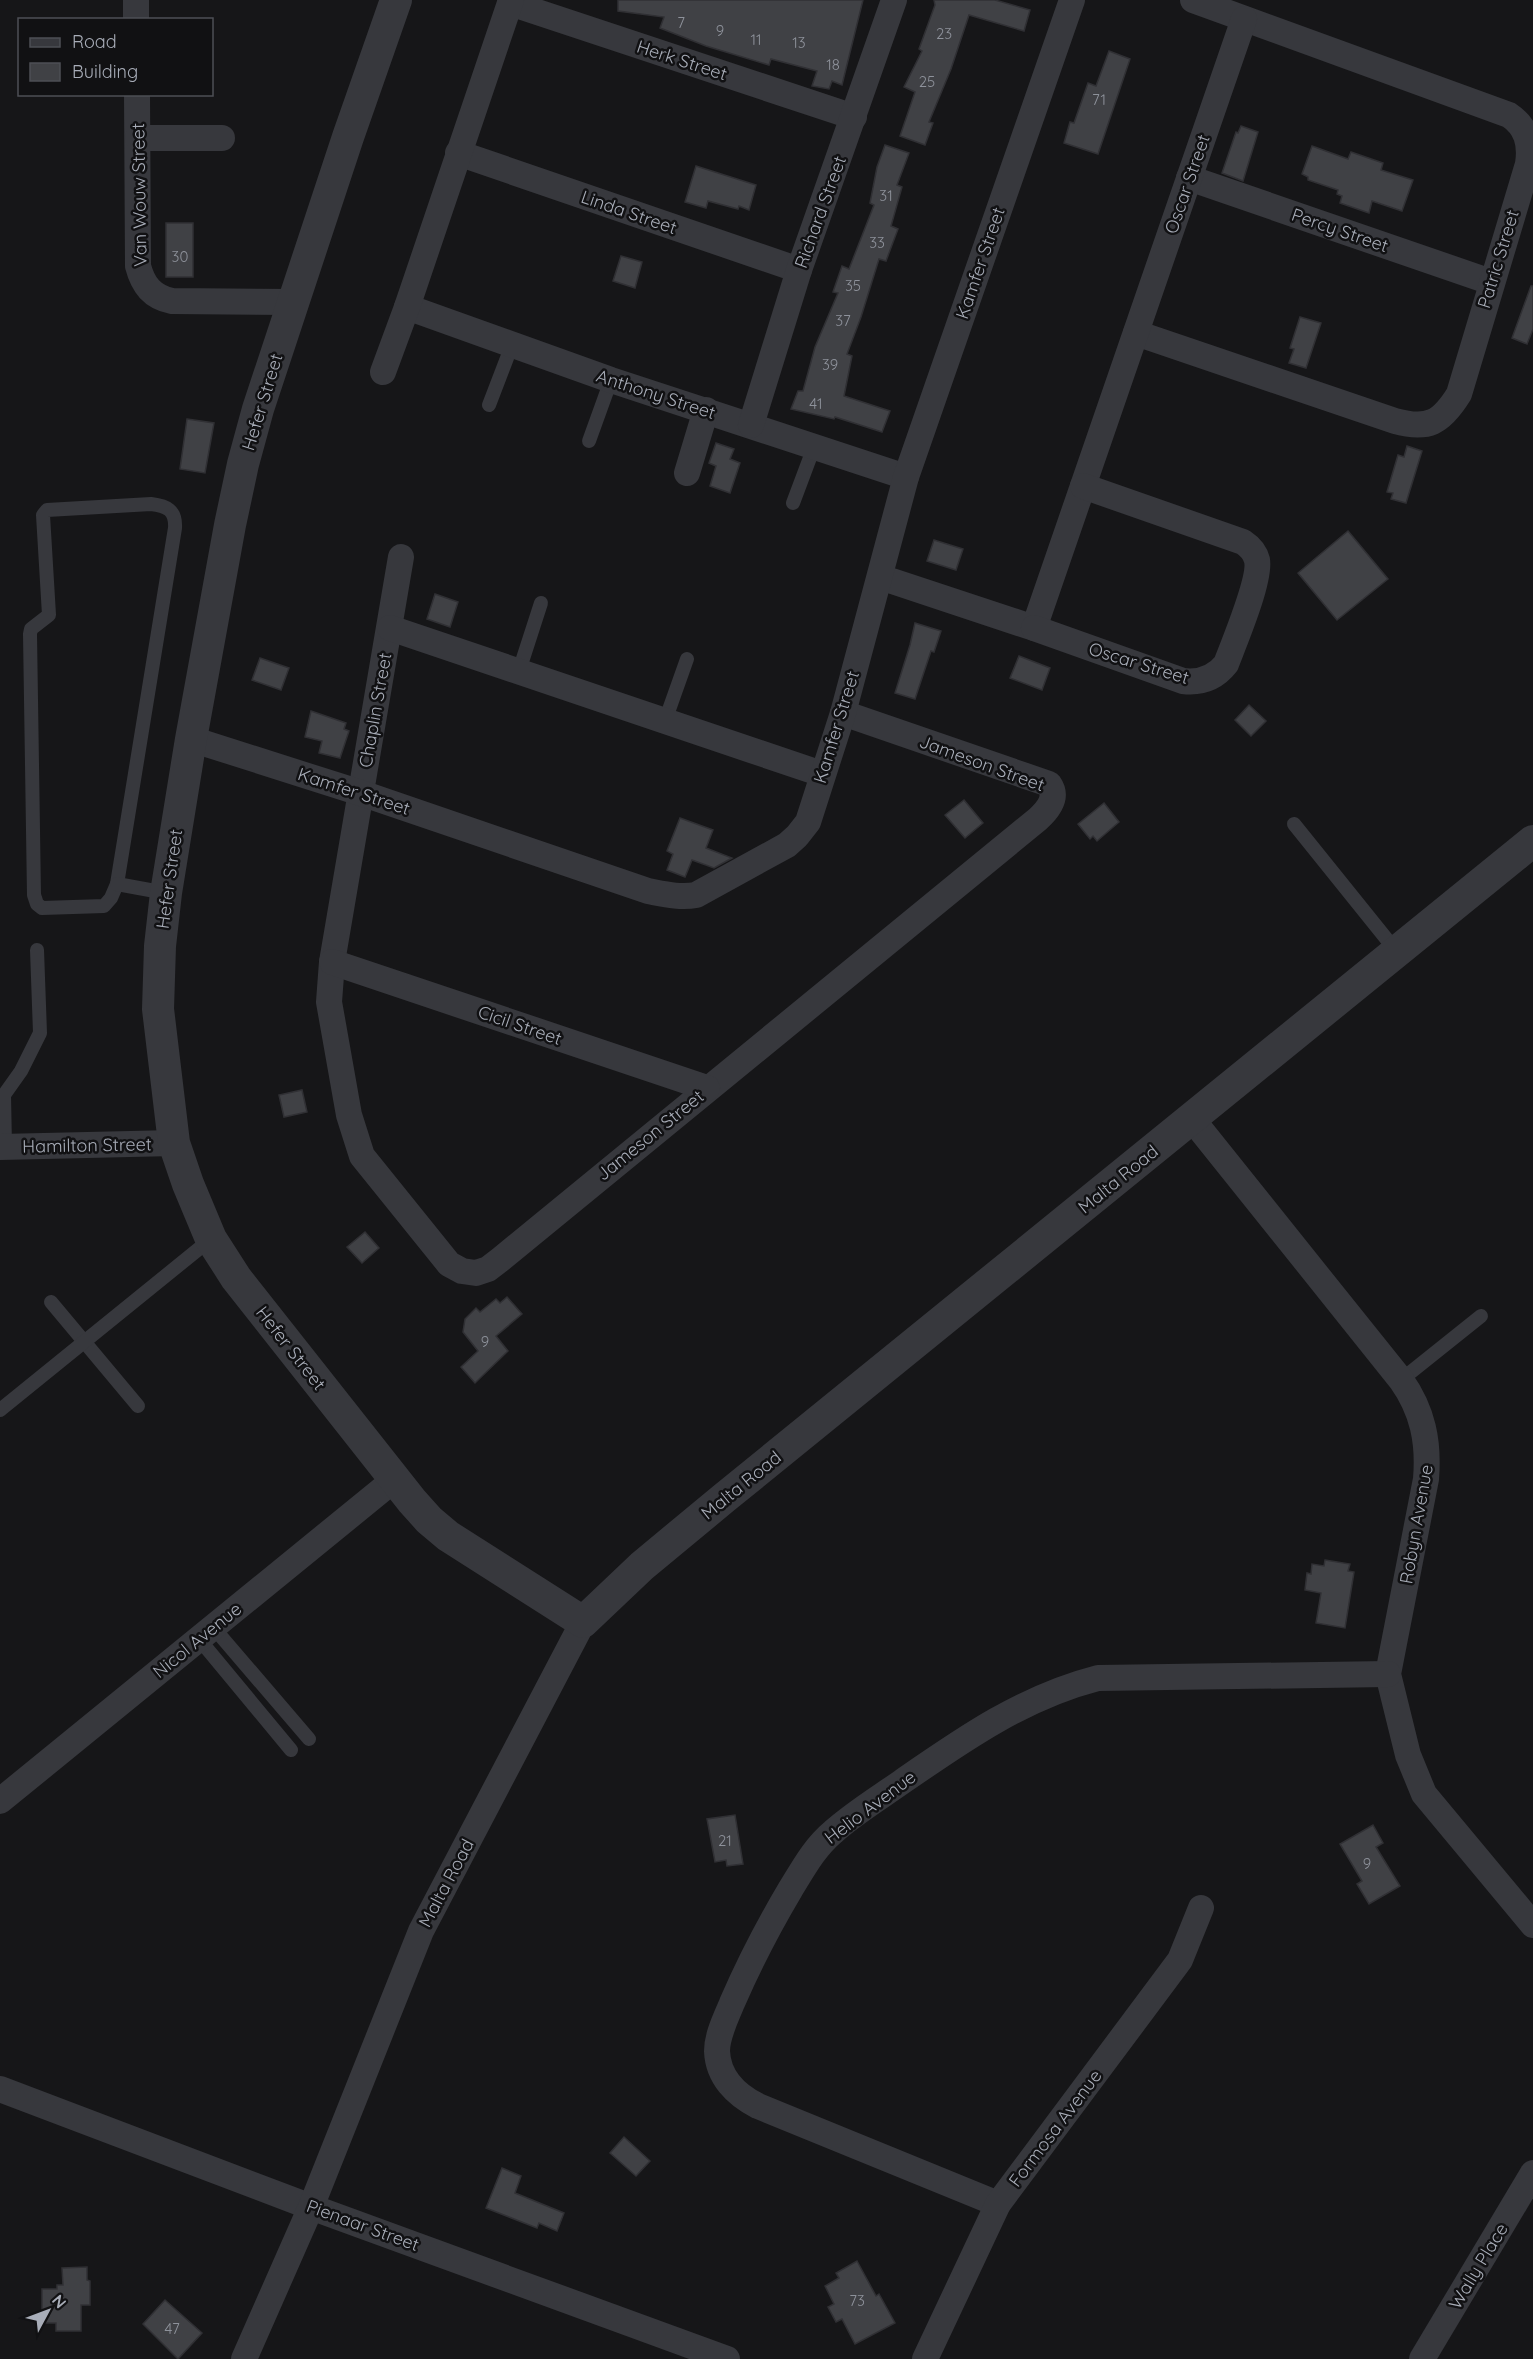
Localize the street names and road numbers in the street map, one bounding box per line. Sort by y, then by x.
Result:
street label: Herk Street [634,35,730,85]
street label: Van Wouw Street [126,123,152,267]
street label: Oscar Street [1159,131,1215,237]
street label: Richard Street [789,153,851,271]
street label: Linda Street [578,185,680,239]
street label: Percy Street [1289,203,1391,257]
street label: Kamfer Street [950,204,1010,322]
street label: Patric Street [1472,207,1524,311]
street label: Hefer Street [236,351,288,453]
street label: Anthony Street [594,364,718,424]
street label: Oscar Street [1086,637,1192,689]
street label: Chaplin Street [354,651,396,769]
street label: Kamfer Street [808,668,864,786]
street label: Jameson Street [916,730,1048,796]
street label: Kamfer Street [295,762,413,820]
street label: Hefer Street [151,828,187,930]
street label: Cicil Street [475,1000,565,1050]
street label: Jameson Street [592,1085,708,1185]
street label: Hamilton Street [22,1132,152,1158]
street label: Malta Road [1073,1140,1163,1218]
street label: Hefer Street [251,1301,331,1395]
street label: Malta Road [696,1446,786,1524]
street label: Robyn Avenue [1394,1462,1438,1586]
street label: Nicol Avenue [148,1597,246,1683]
street label: Helio Avenue [820,1765,920,1849]
street label: Malta Road [413,1835,479,1931]
street label: Formosa Avenue [1003,2065,1107,2191]
street label: Pienaar Street [304,2194,422,2256]
street label: Wally Place [1443,2219,1513,2313]

